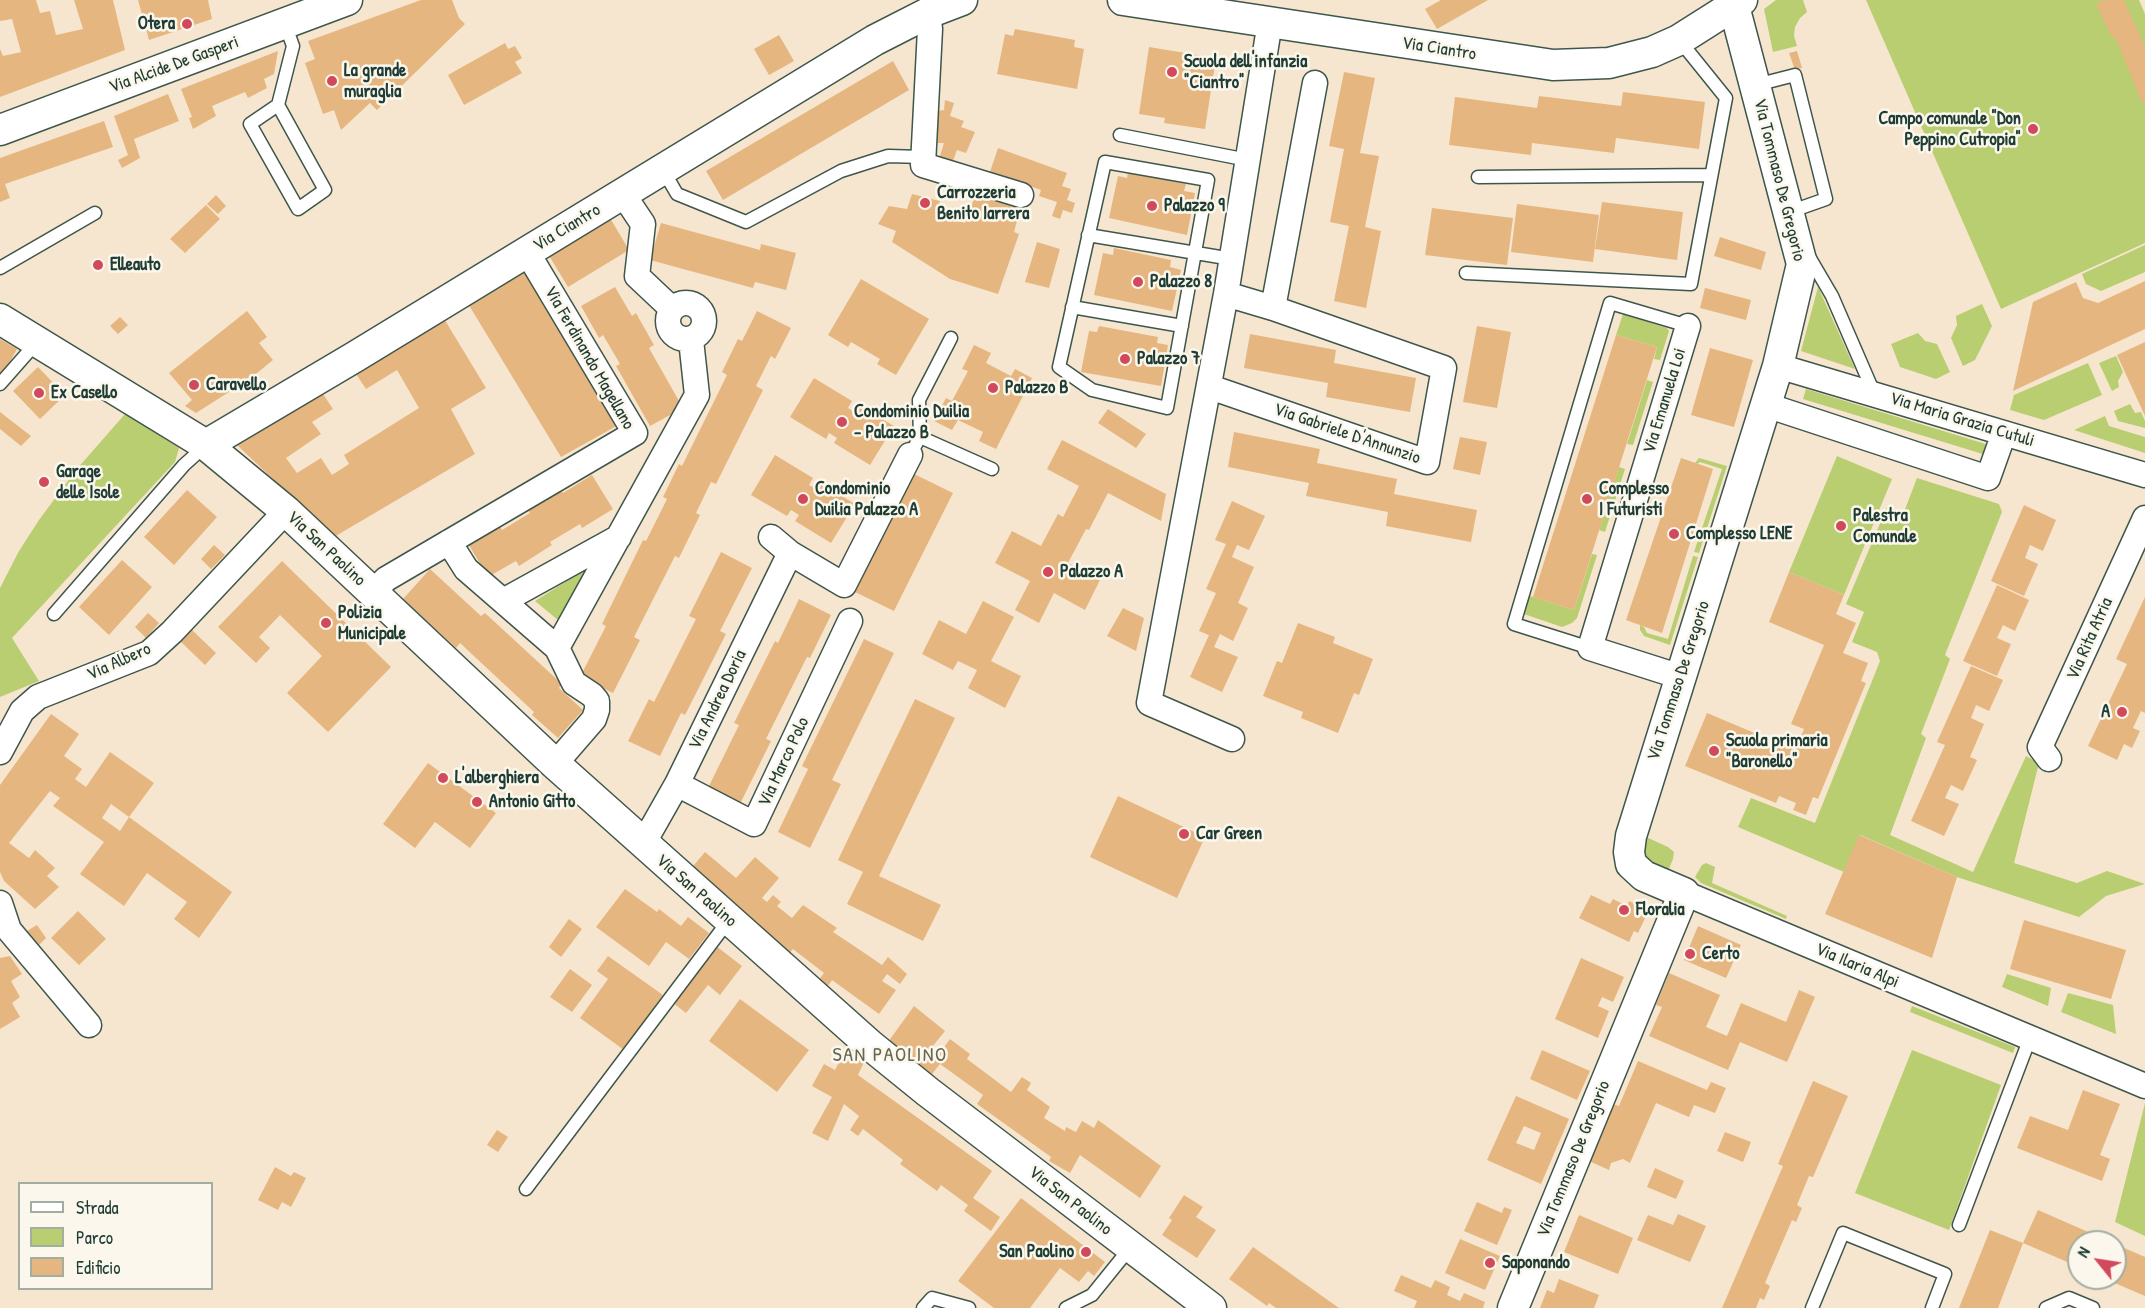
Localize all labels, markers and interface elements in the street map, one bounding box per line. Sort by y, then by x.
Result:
place label: Otera [138,13,175,35]
marker: Otera [180,17,194,31]
street label: Via Alcide De Gasperi [106,31,242,99]
street label: Via Ciantro [1400,32,1478,66]
place label: Scuola dell'infanzia "Ciantro" [1184,51,1307,94]
place label: La grande muraglia [344,60,406,103]
marker: Scuola dell'infanzia "Ciantro" [1165,65,1179,79]
marker: La grande muraglia [325,74,339,88]
street label: Via Tommaso De Gregorio [1748,96,1810,264]
place label: Campo comunale "Don Peppino Cutropia" [1878,108,2021,150]
marker: Campo comunale "Don Peppino Cutropia" [2026,122,2040,136]
place label: Carrozzeria Benito Iarrera [937,182,1029,224]
place label: Palazzo 9 [1164,195,1225,217]
marker: Carrozzeria Benito Iarrera [918,196,932,210]
street label: Via Ciantro [529,199,605,257]
marker: Palazzo 9 [1145,199,1159,213]
place label: Elleauto [110,254,161,276]
marker: Elleauto [91,258,105,272]
place label: Palazzo 8 [1150,271,1212,293]
marker: Palazzo 8 [1131,275,1145,289]
street label: Via Ferdinando Magellano [539,282,639,434]
street label: Via Emanuela Loi [1639,346,1691,456]
place label: Palazzo 7 [1137,348,1200,370]
marker: Palazzo 7 [1118,352,1132,366]
place label: Caravello [206,374,266,396]
place label: Palazzo B [1005,377,1068,399]
marker: Caravello [187,378,201,392]
marker: Palazzo B [986,381,1000,395]
place label: Ex Casello [51,382,117,404]
marker: Ex Casello [32,386,46,400]
street label: Via Maria Grazia Cutuli [1887,388,2037,452]
street label: Via Gabriele D'Annunzio [1271,399,1423,469]
place label: Condominio Duilia - Palazzo B [854,401,969,444]
marker: Condominio Duilia - Palazzo B [835,415,849,429]
place label: Garage delle Isole [56,461,120,504]
marker: Garage delle Isole [37,475,51,489]
place label: Condominio Duilia Palazzo A [815,478,918,520]
place label: Complesso I Futuristi [1599,478,1669,520]
marker: Condominio Duilia Palazzo A [796,492,810,506]
marker: Complesso I Futuristi [1580,492,1594,506]
place label: Palestra Comunale [1853,505,1917,548]
street label: Via San Paolino [282,507,370,591]
marker: Palestra Comunale [1834,519,1848,533]
place label: Complesso LENE [1686,523,1792,545]
marker: Complesso LENE [1667,527,1681,541]
place label: Palazzo A [1060,561,1123,583]
marker: Palazzo A [1041,565,1055,579]
street label: Via Rita Atria [2062,594,2118,684]
street label: Via Tommaso De Gregorio [1643,598,1715,764]
place label: Polizia Municipale [338,602,406,644]
marker: Polizia Municipale [319,616,333,630]
street label: Via Albero [84,638,154,686]
street label: Via Andrea Doria [685,647,751,753]
place label: A [2101,701,2110,723]
marker: A [2115,705,2129,719]
street label: Via Marco Polo [754,714,814,810]
place label: Scuola primaria "Baronello" [1726,730,1828,772]
marker: Scuola primaria "Baronello" [1707,744,1721,758]
place label: L'alberghiera [455,767,539,789]
marker: L'alberghiera [436,771,450,785]
place label: Antonio Gitto [489,791,575,813]
marker: Antonio Gitto [470,795,484,809]
place label: Car Green [1196,823,1262,845]
marker: Car Green [1177,827,1191,841]
street label: Via San Paolino [651,850,741,932]
place label: Floralia [1636,899,1685,921]
marker: Floralia [1617,903,1631,917]
street label: Via Ilaria Alpi [1812,939,1902,993]
place label: Certo [1702,943,1739,965]
marker: Certo [1683,947,1697,961]
district label: SAN PAOLINO [832,1044,948,1068]
street label: Via Tommaso De Gregorio [1533,1078,1615,1240]
street label: Via San Paolino [1024,1162,1116,1240]
legend [18,1182,213,1290]
text: Strada [76,1195,119,1220]
text: Parco [76,1225,113,1250]
north arrow [2067,1230,2127,1290]
place label: San Paolino [999,1241,1074,1263]
text: N [2071,1243,2095,1261]
marker: San Paolino [1079,1245,1093,1259]
place label: Saponando [1502,1252,1570,1274]
text: Edificio [76,1255,120,1280]
marker: Saponando [1483,1256,1497,1270]

